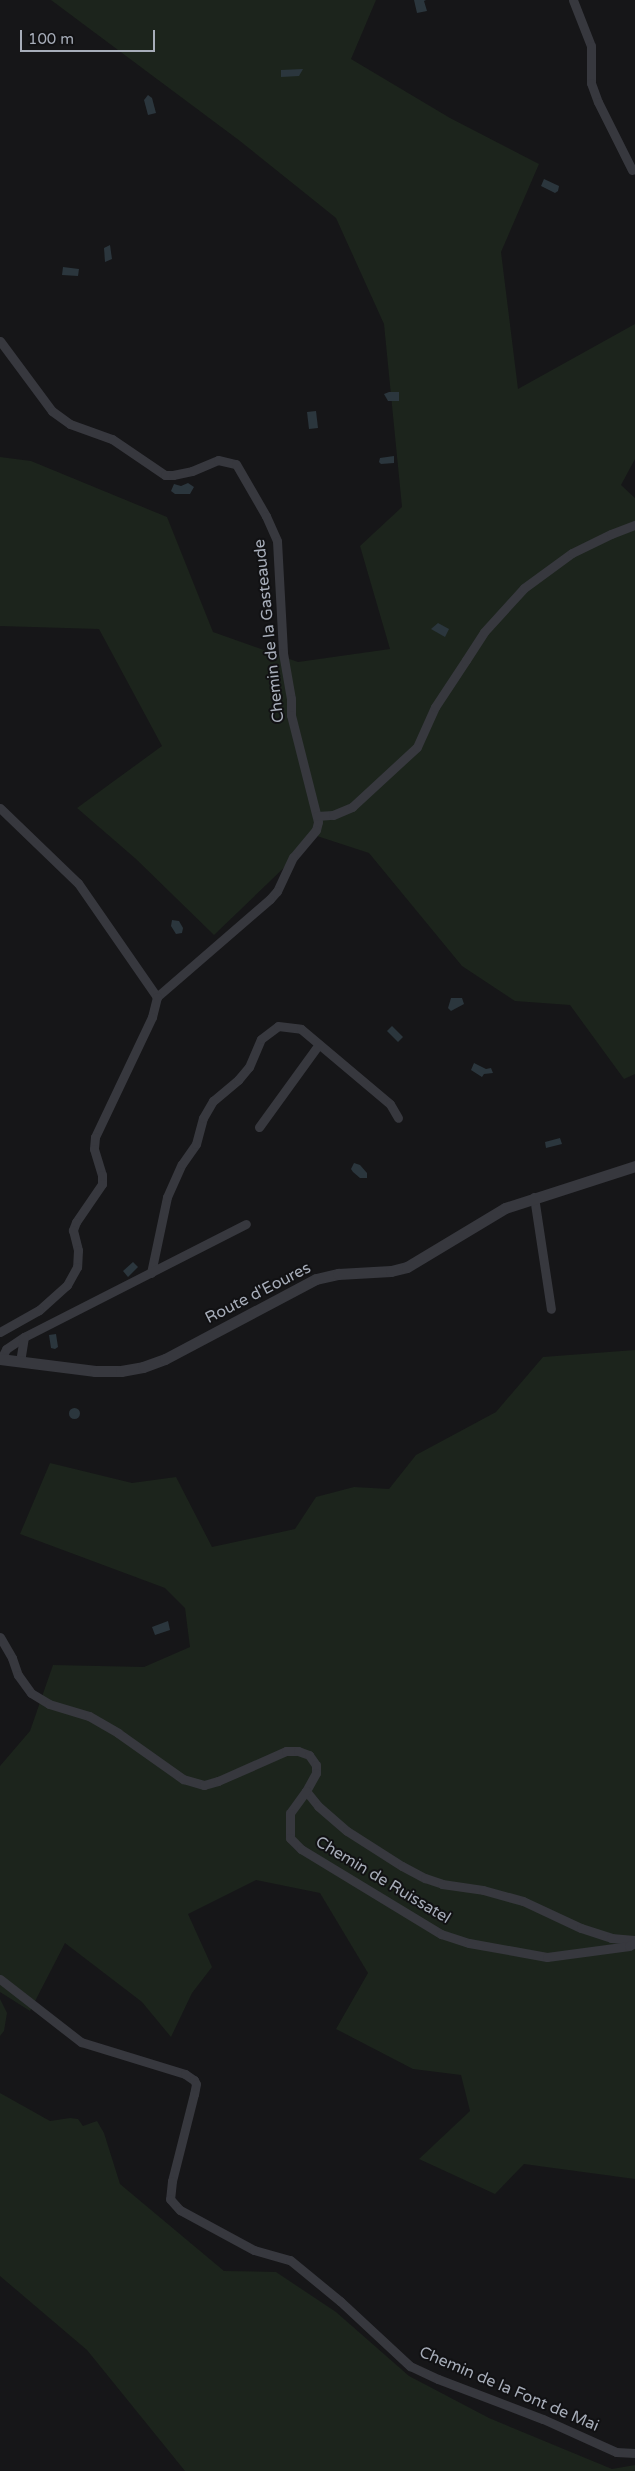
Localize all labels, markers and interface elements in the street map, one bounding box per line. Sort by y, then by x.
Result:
scale bar [22,20,158,52]
text: 100 m [28,30,74,48]
street label: Chemin de la Gasteaude [250,538,288,724]
street label: Route d'Eoures [202,1258,314,1328]
street label: Chemin de Ruissatel [312,1832,454,1928]
street label: Chemin de la Font de Mai [416,2342,602,2436]

